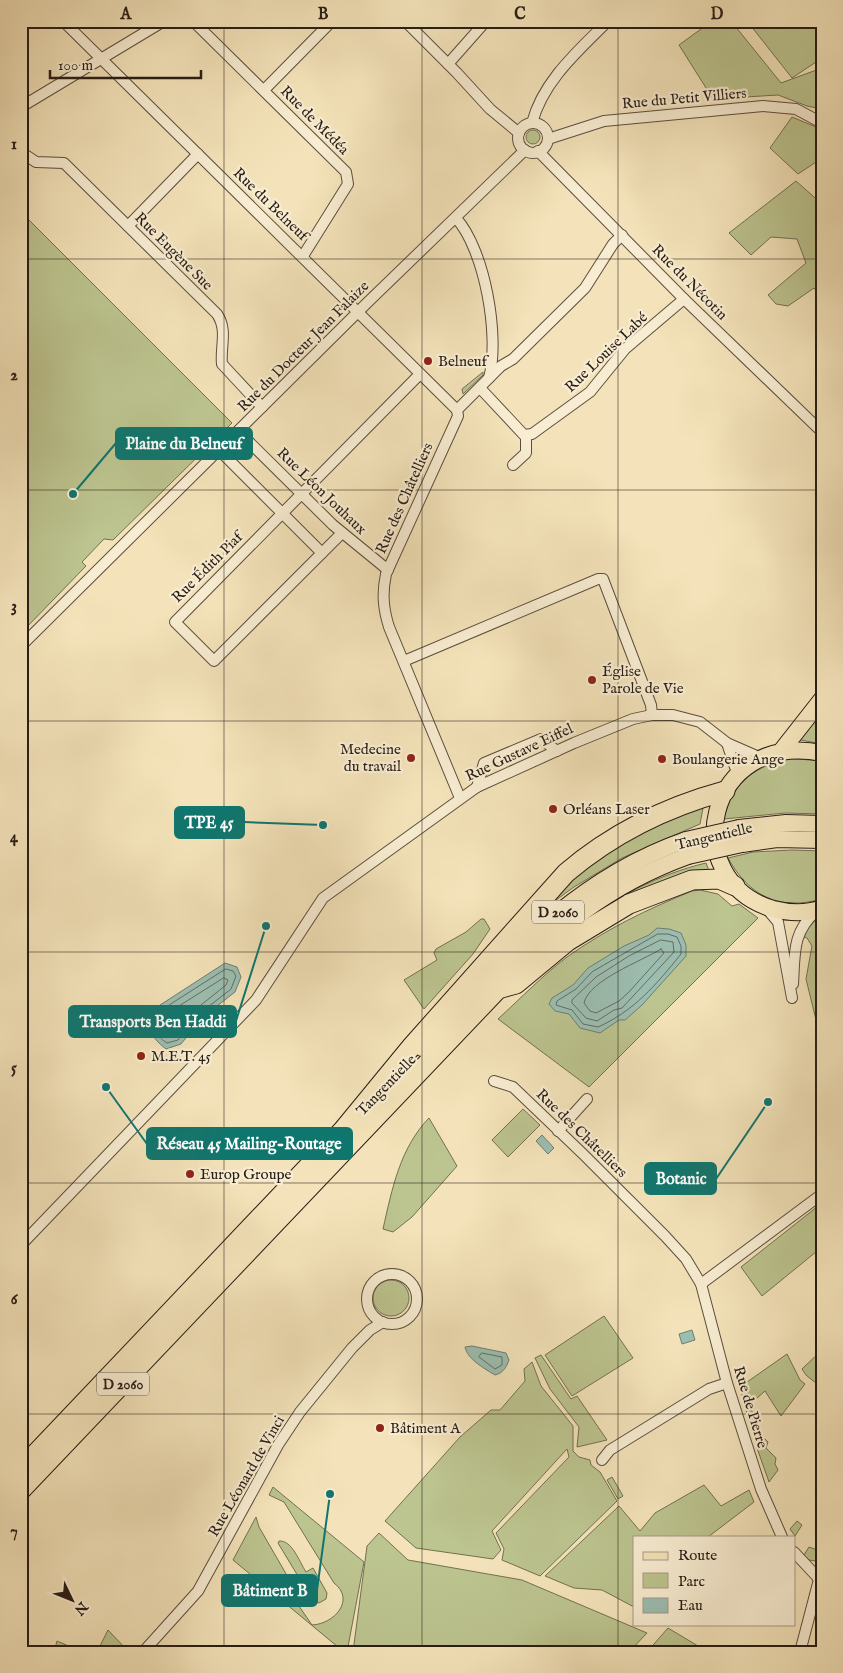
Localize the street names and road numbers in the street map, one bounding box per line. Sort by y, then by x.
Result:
street label: Rue de Médéa [276,82,353,159]
street label: Rue du Petit Villiers [621,84,747,113]
street label: Rue du Belneuf [229,164,314,247]
street label: Rue Eugène Sue [131,208,217,295]
street label: Rue du Nécotin [648,240,732,324]
street label: Rue du Docteur Jean Falaize [234,277,373,416]
street label: Rue Louise Labé [561,308,652,396]
street label: Rue des Châtelliers [371,440,437,557]
street label: Rue Léon Jouhaux [273,444,371,539]
street label: Rue Édith Piaf [168,526,249,607]
street label: Rue Gustave Eiffel [462,719,577,786]
street label: Tangentielle [674,818,754,855]
road number: D 2060 [532,900,584,924]
street label: Tangentielle [352,1051,420,1120]
street label: Rue des Châtelliers [532,1085,631,1182]
street label: Rue de Pierre [729,1364,772,1451]
road number: D 2060 [97,1372,149,1396]
street label: Rue Léonard de Vinci [204,1412,289,1540]

